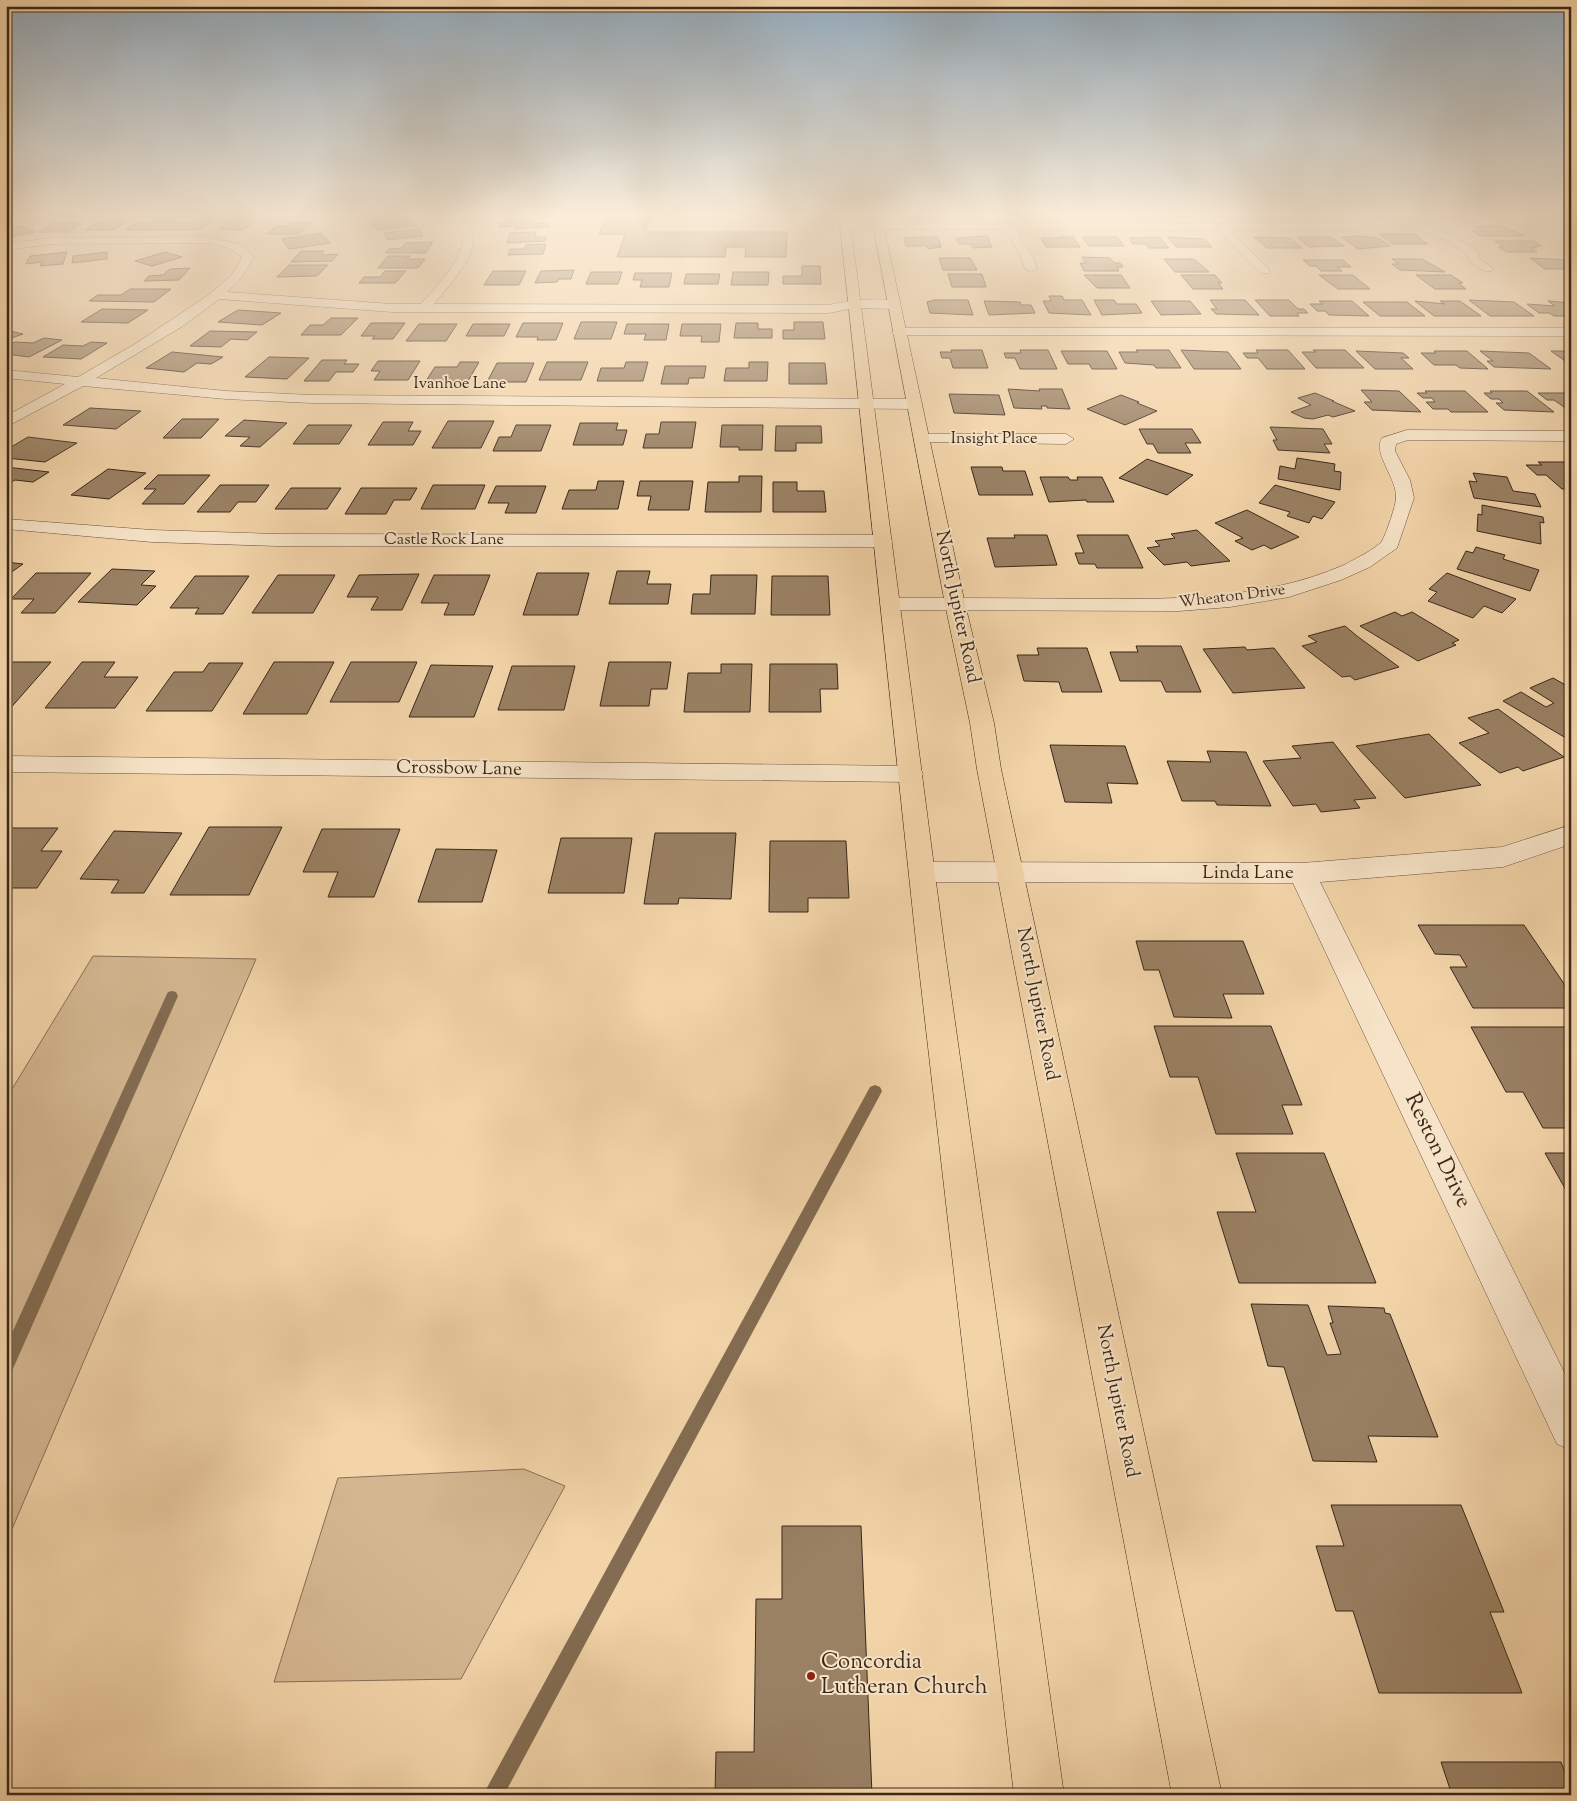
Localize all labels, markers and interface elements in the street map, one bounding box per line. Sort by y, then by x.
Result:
street label: Ivanhoe Lane [413,373,507,396]
street label: Insight Place [951,428,1037,451]
street label: North Jupiter Road [928,528,986,686]
street label: Castle Rock Lane [384,529,504,552]
street label: Wheaton Drive [1177,579,1287,615]
street label: Crossbow Lane [396,754,522,784]
street label: Linda Lane [1202,860,1294,887]
street label: North Jupiter Road [1009,925,1065,1083]
street label: Reston Drive [1395,1088,1479,1214]
street label: North Jupiter Road [1089,1322,1145,1480]
place label: Concordia Lutheran Church [821,1647,988,1704]
marker: Concordia Lutheran Church [805,1670,817,1682]

